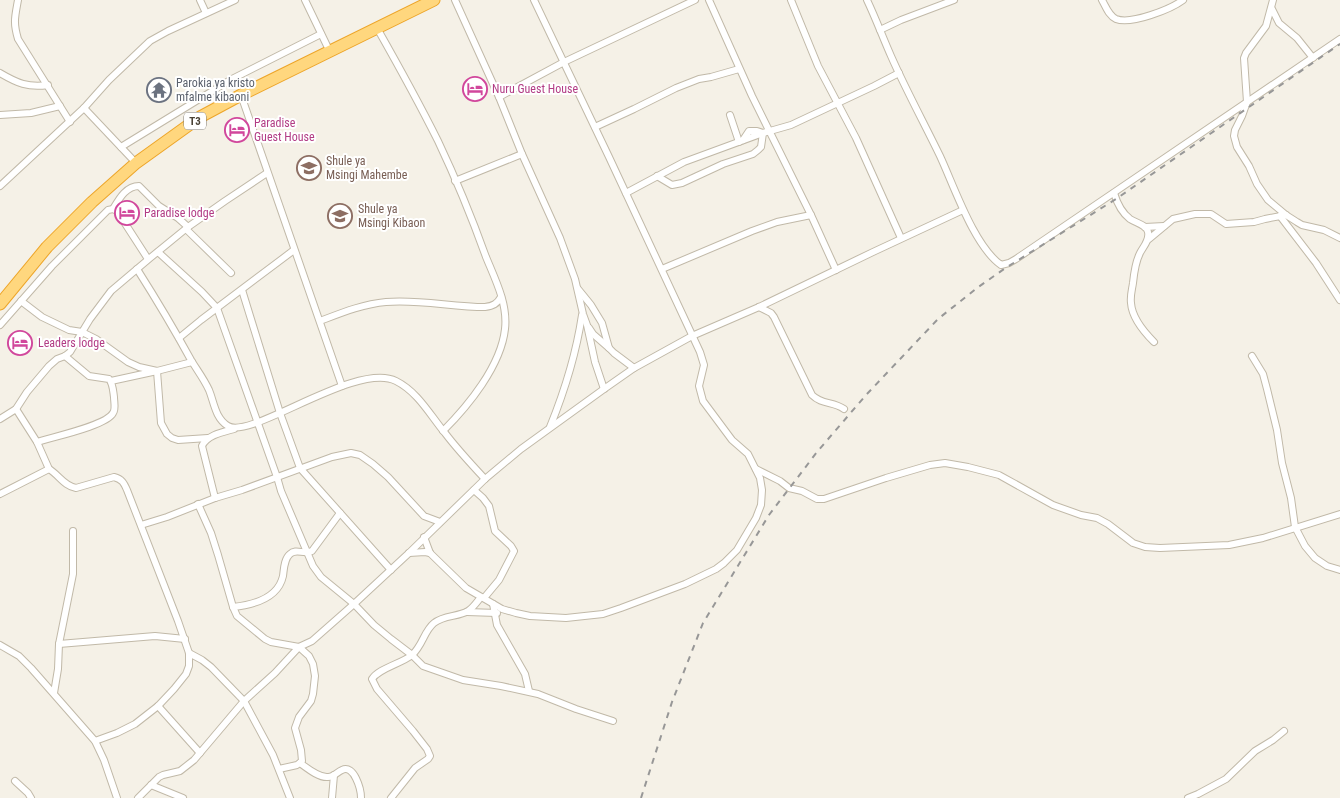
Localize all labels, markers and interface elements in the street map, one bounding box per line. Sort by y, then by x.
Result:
place label: Parokia ya kristo mfalme kibaoni [176,76,255,104]
hotel icon: Nuru Guest House [462,76,488,102]
temple icon: Parokia ya kristo mfalme kibaoni [146,77,172,103]
place label: Nuru Guest House [492,82,578,96]
road number: T3 [184,112,206,130]
place label: Paradise Guest House [254,116,315,144]
hotel icon: Paradise Guest House [224,117,250,143]
place label: Shule ya Msingi Mahembe [326,154,408,182]
school or university icon: Shule ya Msingi Mahembe [296,155,322,181]
hotel icon: Paradise lodge [114,200,140,226]
place label: Shule ya Msingi Kibaon [358,202,426,230]
school or university icon: Shule ya Msingi Kibaon [327,203,353,229]
place label: Paradise lodge [144,206,215,220]
hotel icon: Leaders lodge [7,330,33,356]
place label: Leaders lodge [38,336,105,350]

